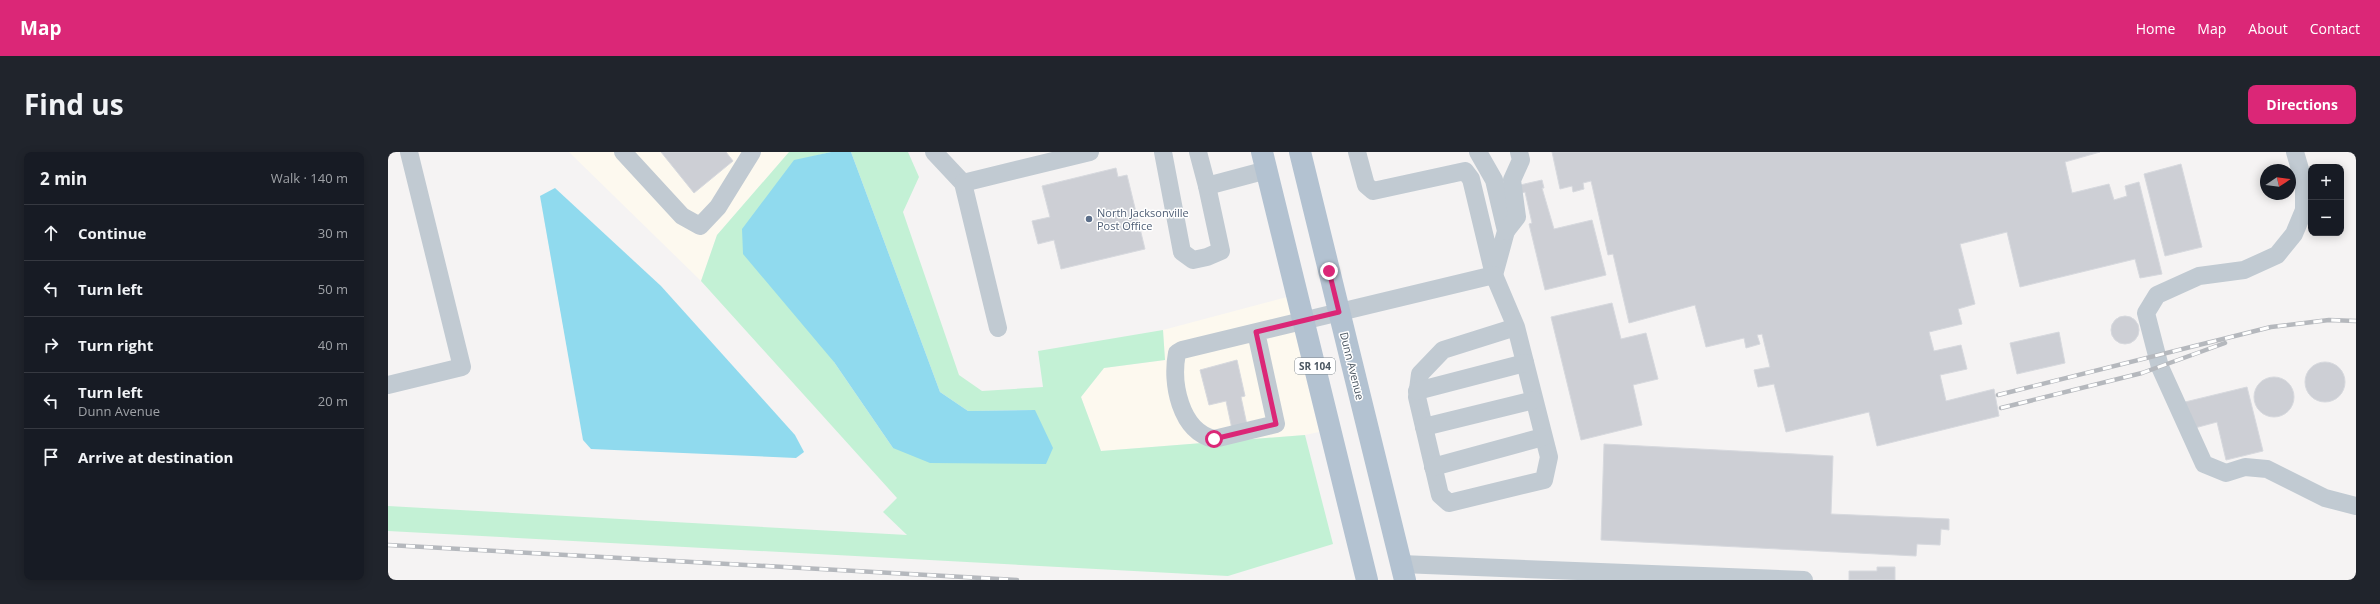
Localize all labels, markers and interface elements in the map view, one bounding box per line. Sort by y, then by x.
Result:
text: Map [20,15,61,41]
text: Home [2136,19,2175,38]
text: Map [2197,19,2226,38]
text: About [2248,19,2288,38]
text: Contact [2310,19,2360,38]
text: Find us [24,85,124,123]
button: Directions [2248,85,2356,124]
north arrow [2260,164,2296,200]
map controls [2308,164,2344,236]
button: + [2308,164,2344,200]
text: 2 min [40,167,87,190]
text: Walk · 140 m [271,169,348,187]
button: − [2308,200,2344,236]
place label: North Jacksonville Post Office [1097,205,1189,233]
marker: North Jacksonville Post Office [1084,214,1094,224]
icon: ahead [40,222,62,244]
text: Continue [78,223,146,243]
text: 30 m [318,224,348,242]
route end [1320,262,1338,280]
icon: left [40,278,62,300]
text: Turn left [78,279,143,299]
text: 50 m [318,280,348,298]
street label: Dunn Avenue [1337,330,1368,401]
icon: right [40,334,62,356]
text: Turn right [78,335,153,355]
text: 40 m [318,336,348,354]
road number: SR 104 [1295,358,1335,374]
text: Turn left [78,382,143,402]
icon: left [40,390,62,412]
text: 20 m [318,392,348,410]
text: Dunn Avenue [78,402,160,420]
route start [1205,430,1223,448]
icon: arrive [40,446,62,468]
text: Arrive at destination [78,447,233,467]

